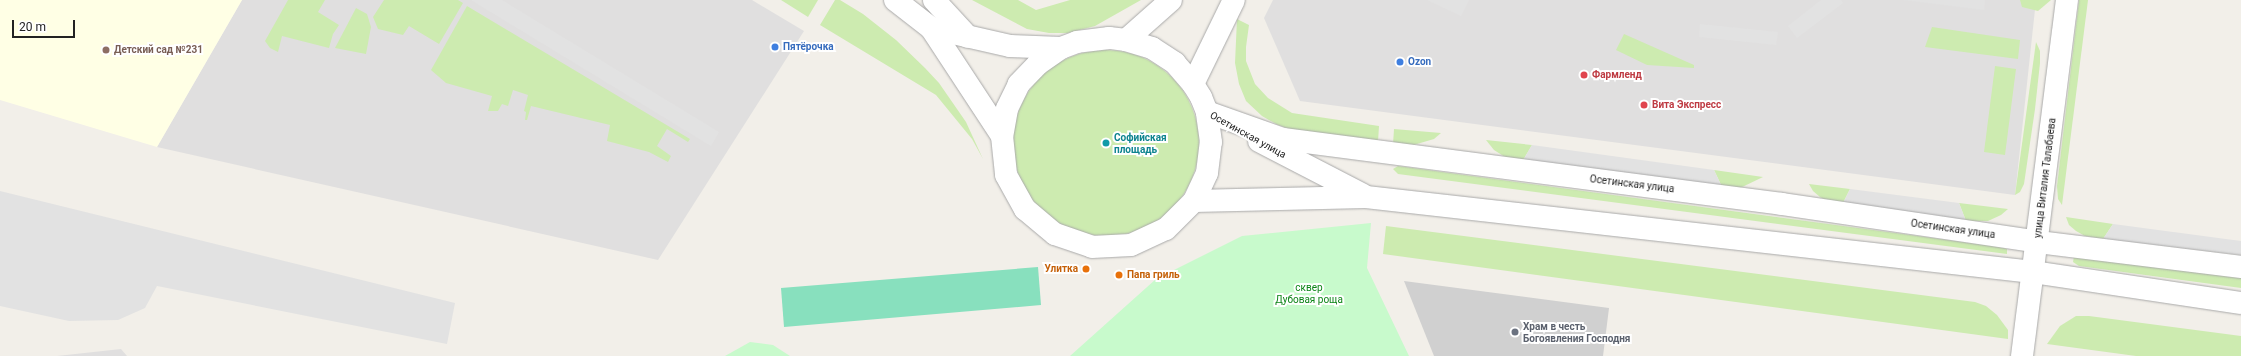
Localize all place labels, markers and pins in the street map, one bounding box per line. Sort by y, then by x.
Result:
place label: Пятёрочка [783,41,834,53]
marker: Пятёрочка [770,42,780,52]
place label: Детский сад №231 [114,44,203,56]
marker: Детский сад №231 [101,45,111,55]
place label: Ozon [1408,56,1431,68]
marker: Ozon [1395,57,1405,67]
place label: Фармленд [1592,69,1642,81]
marker: Фармленд [1579,70,1589,80]
place label: Вита Экспресс [1652,99,1721,111]
marker: Вита Экспресс [1639,100,1649,110]
place label: Софийская площадь [1114,131,1167,154]
marker: Софийская площадь [1101,138,1111,148]
place label: Улитка [1045,263,1078,275]
marker: Улитка [1081,264,1091,274]
place label: Папа гриль [1127,269,1180,281]
marker: Папа гриль [1114,270,1124,280]
place label: Храм в честь Богоявления Господня [1523,320,1630,344]
marker: Храм в честь Богоявления Господня [1510,327,1520,337]

